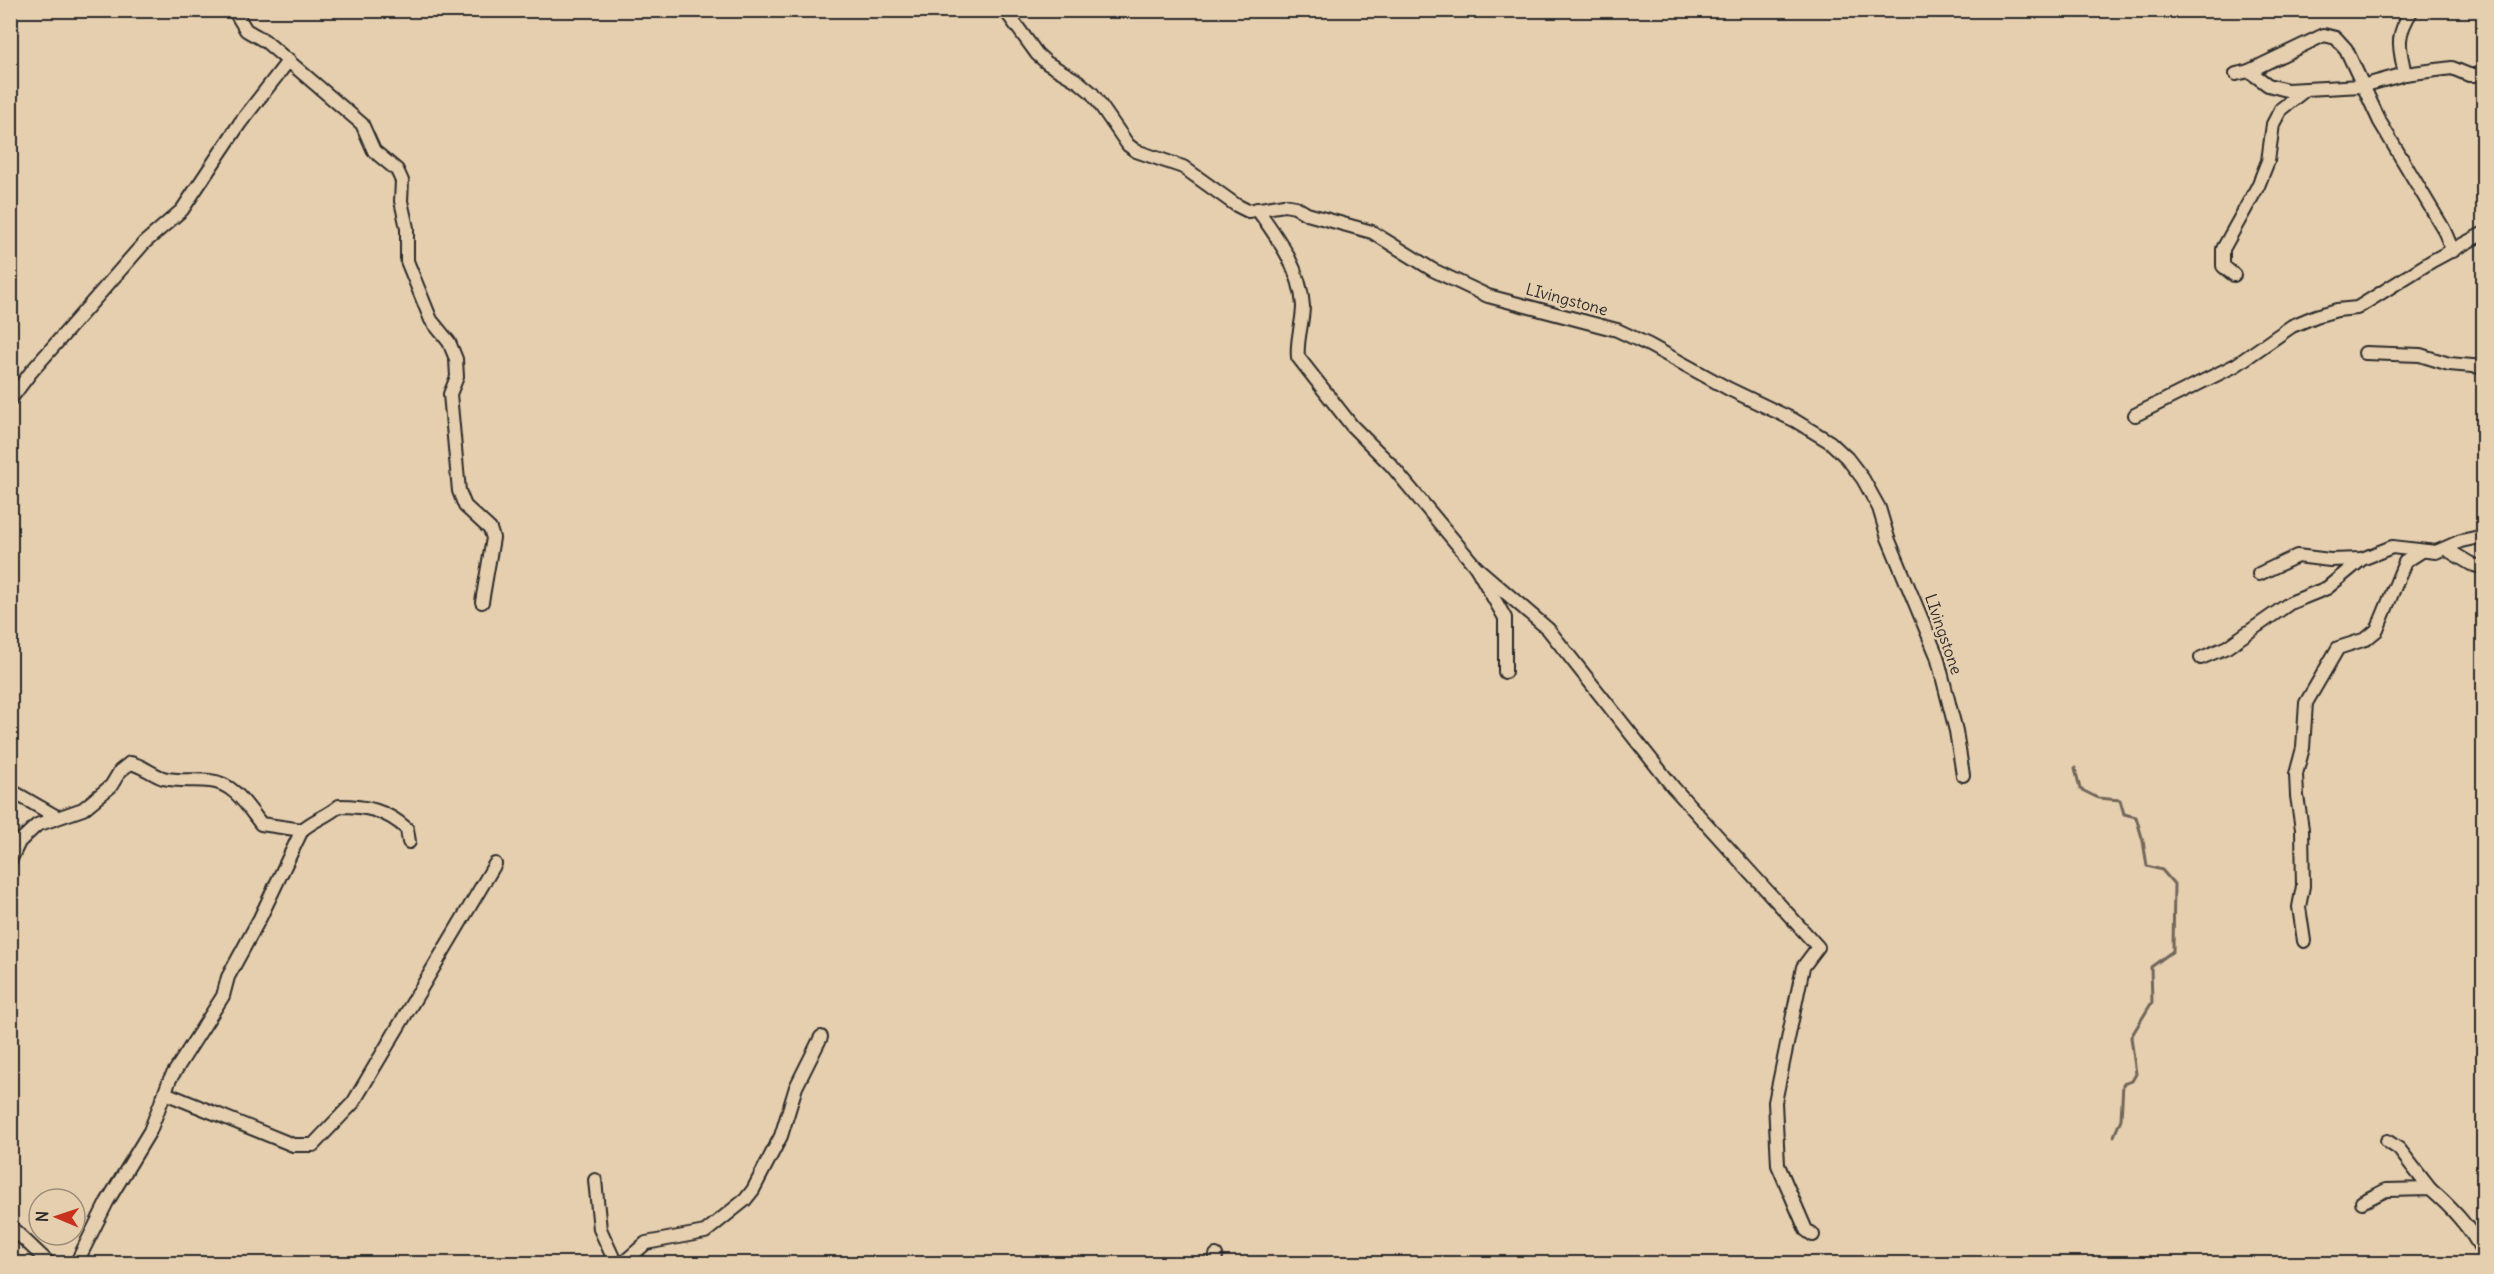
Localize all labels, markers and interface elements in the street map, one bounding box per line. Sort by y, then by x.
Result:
street label: LIvingstone [1524,278,1610,320]
street label: LIvingstone [1921,591,1967,677]
north arrow [27,1187,87,1247]
text: N [32,1211,52,1222]

